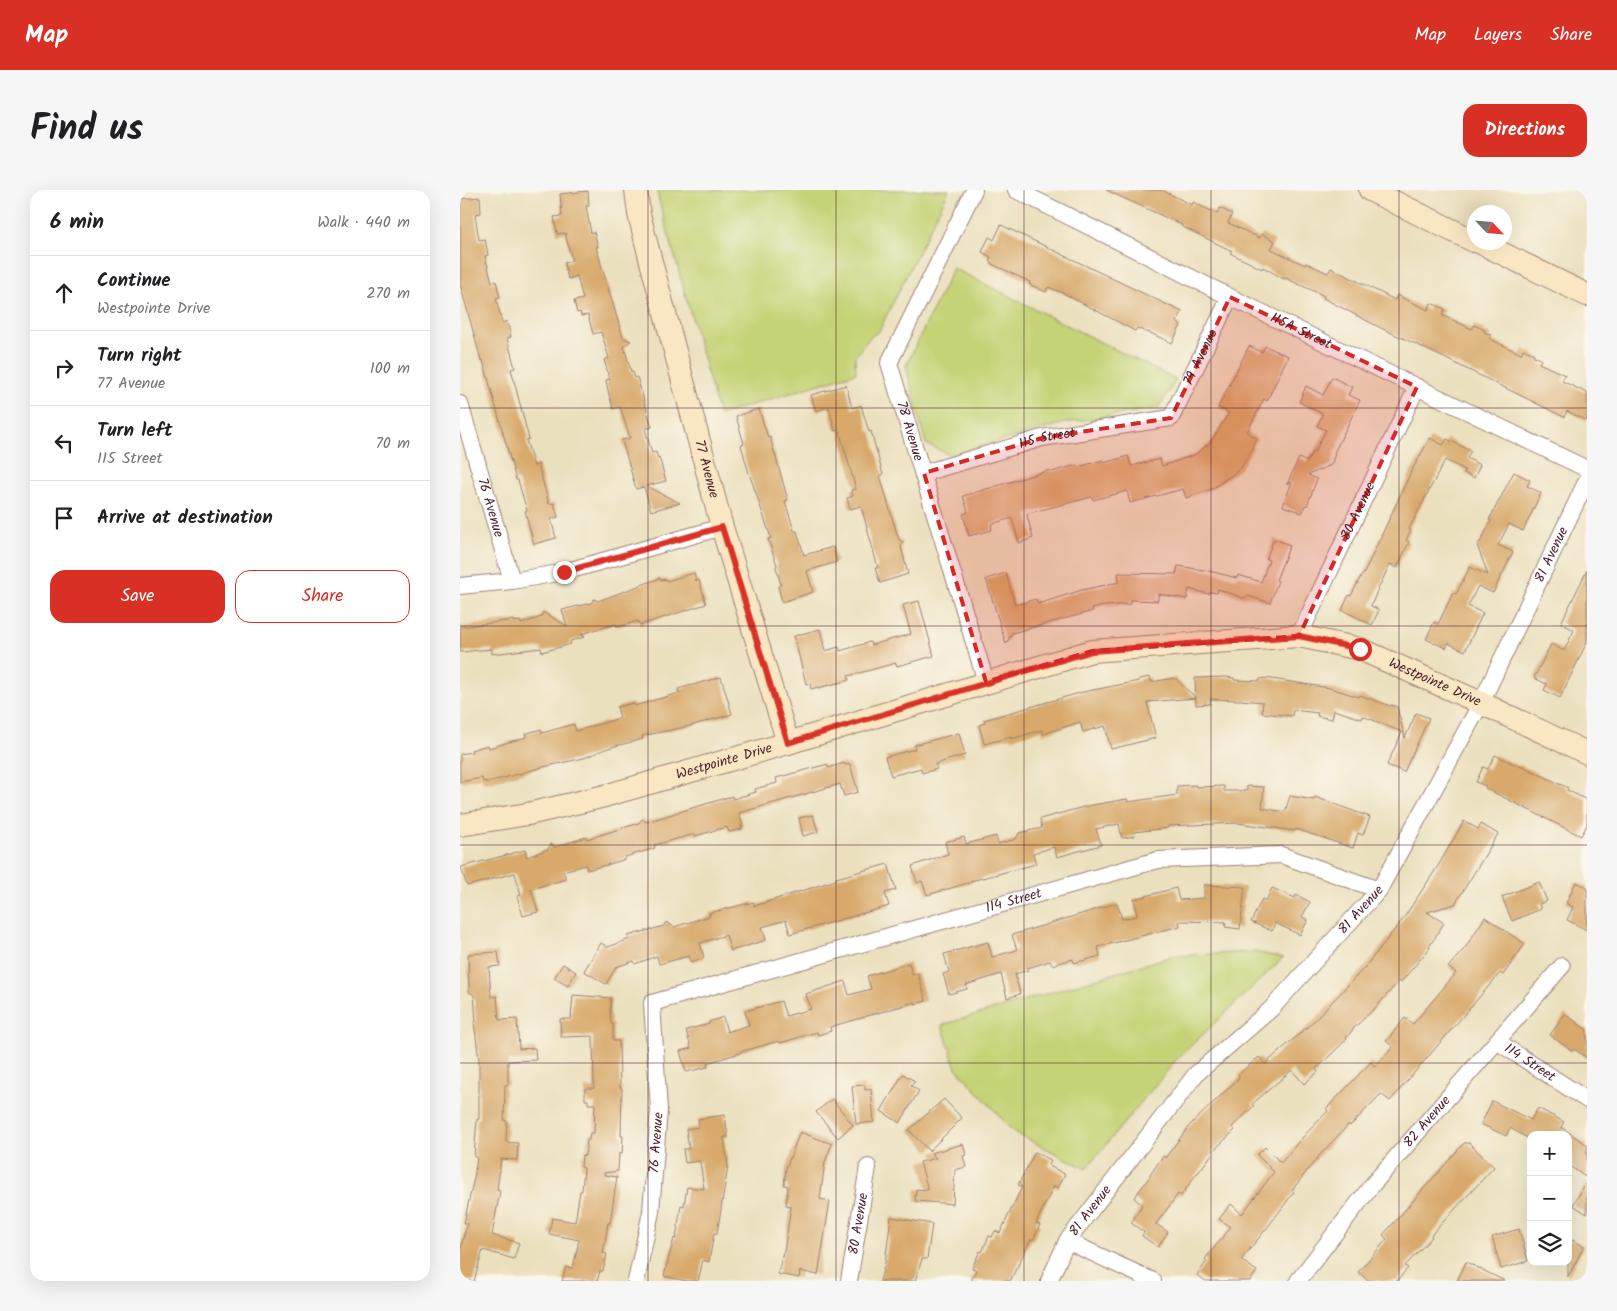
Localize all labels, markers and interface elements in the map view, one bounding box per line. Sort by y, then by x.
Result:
text: Map [25,16,68,55]
text: Map [1415,21,1446,50]
text: Layers [1474,21,1522,50]
text: Share [1550,21,1592,50]
text: Find us [30,102,143,158]
button: Directions [1463,104,1587,157]
north arrow [1467,205,1512,250]
text: 6 min [50,206,104,239]
text: Walk · 440 m [317,210,410,235]
text: Continue [97,266,170,296]
icon: ahead [50,279,78,307]
text: 270 m [366,281,410,306]
text: Westpointe Drive [97,296,210,321]
street label: 115A Street [1266,307,1336,356]
street label: 79 Avenue [1177,325,1224,389]
text: Turn right [97,341,182,371]
icon: right [50,354,78,382]
text: 100 m [370,356,410,381]
text: 77 Avenue [97,371,165,396]
street label: 78 Avenue [890,398,929,465]
text: Turn left [97,416,172,446]
street label: 115 Street [1016,422,1078,455]
icon: left [50,429,78,457]
text: 70 m [375,431,410,456]
street label: 77 Avenue [688,437,725,501]
text: 115 Street [97,446,163,471]
street label: 76 Avenue [471,475,510,541]
street label: 80 Avenue [1335,478,1382,544]
text: Arrive at destination [97,503,273,533]
icon: arrive [50,504,78,532]
street label: 81 Avenue [1529,522,1575,586]
route end [553,561,576,584]
button: Save [50,570,225,623]
button: Share [235,570,410,623]
route start [1349,638,1372,661]
street label: Westpointe Drive [1385,652,1485,713]
street label: Westpointe Drive [673,737,775,786]
street label: 81 Avenue [1333,880,1390,939]
street label: 114 Street [983,882,1045,919]
street label: 114 Street [1500,1038,1560,1088]
street label: 82 Avenue [1398,1090,1457,1153]
street label: 76 Avenue [643,1111,670,1174]
map controls [1527,1131,1572,1266]
button: + [1527,1131,1572,1176]
button: − [1527,1176,1572,1221]
street label: 81 Avenue [1063,1180,1118,1241]
street label: 80 Avenue [843,1191,875,1256]
button: layers [1527,1221,1572,1266]

